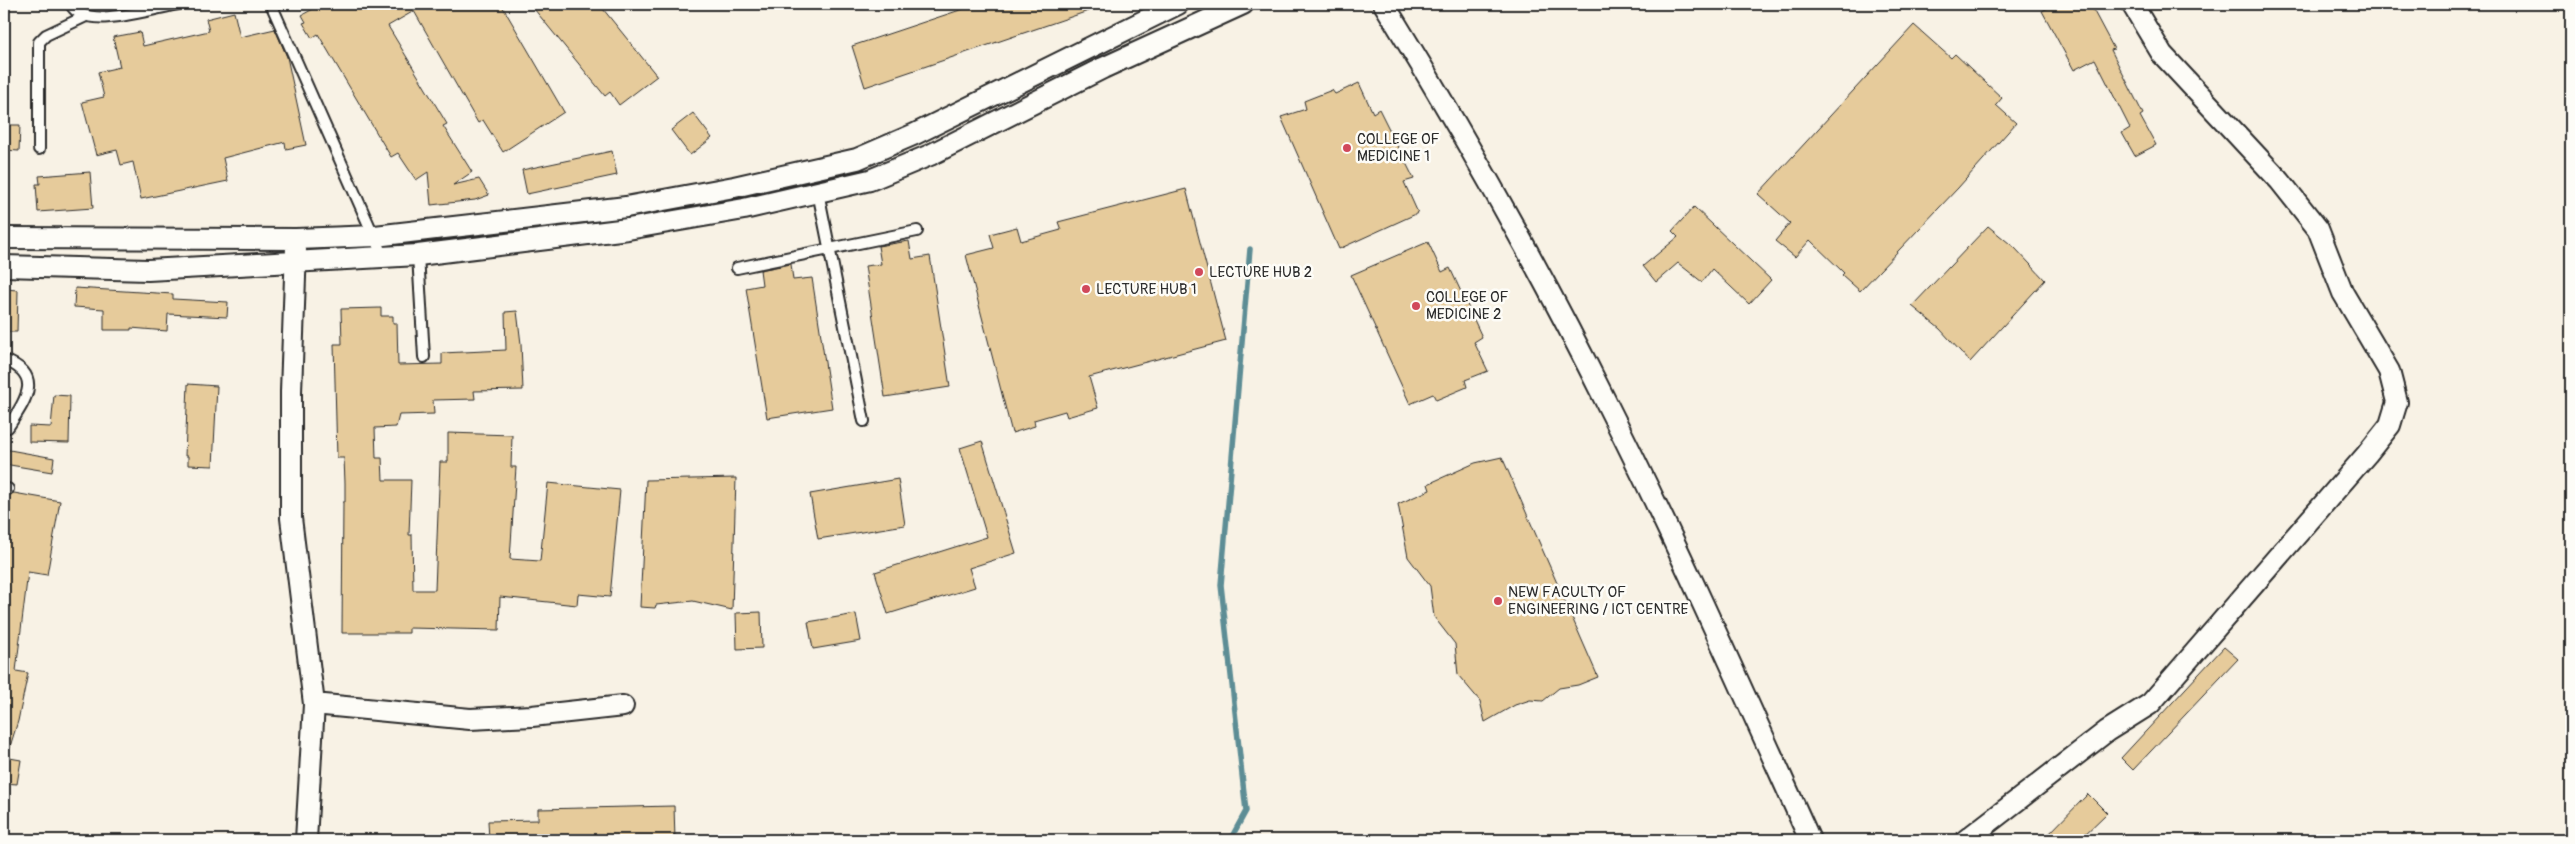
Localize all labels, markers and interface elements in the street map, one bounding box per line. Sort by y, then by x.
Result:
place label: COLLEGE OF MEDICINE 1 [1357,130,1439,166]
marker: COLLEGE OF MEDICINE 1 [1341,142,1353,154]
place label: LECTURE HUB 2 [1209,263,1312,282]
marker: LECTURE HUB 2 [1193,266,1205,278]
place label: LECTURE HUB 1 [1096,280,1197,299]
marker: LECTURE HUB 1 [1080,283,1092,295]
place label: COLLEGE OF MEDICINE 2 [1426,288,1508,324]
marker: COLLEGE OF MEDICINE 2 [1410,300,1422,312]
place label: NEW FACULTY OF ENGINEERING / ICT CENTRE [1508,583,1689,619]
marker: NEW FACULTY OF ENGINEERING / ICT CENTRE [1492,595,1504,607]

